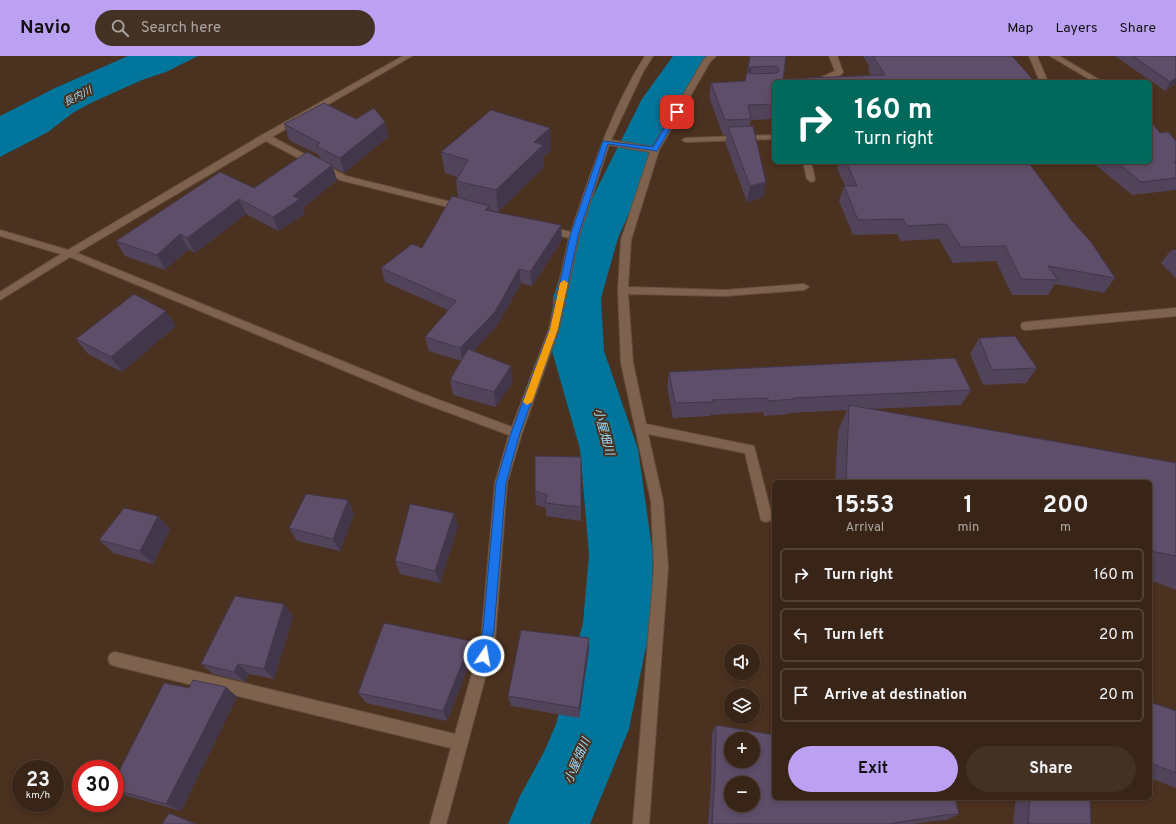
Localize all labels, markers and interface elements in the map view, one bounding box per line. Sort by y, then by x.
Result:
search box [95,10,375,46]
text: Navio [20,16,71,40]
icon: search [109,17,131,39]
text: Search here [141,19,221,38]
text: Map [1007,20,1033,37]
text: Layers [1055,20,1097,37]
text: Share [1119,20,1156,37]
water label: 長内川 [62,84,95,110]
text: 160 m [854,93,932,129]
pin [660,95,694,129]
icon: right [788,96,840,148]
icon: arrive [666,101,688,123]
text: Turn right [854,128,934,151]
water label: 小屋畑川 [589,407,617,459]
text: 15:53 [835,491,894,521]
text: 1 [964,491,973,521]
text: 200 [1042,491,1089,521]
text: Arrival [845,520,884,536]
text: min [958,520,979,536]
text: m [1060,520,1071,536]
icon: right [790,564,812,586]
text: Turn right [824,566,893,585]
text: 160 m [1094,566,1134,585]
icon: left [790,624,812,646]
text: Turn left [824,626,884,645]
text: 20 m [1099,626,1134,645]
position arrow [463,635,505,677]
map controls [724,644,760,812]
button: sound [724,644,760,680]
icon: arrive [790,684,812,706]
text: Arrive at destination [824,686,967,705]
text: 20 m [1099,686,1134,705]
button: layers [724,688,760,724]
button: + [724,732,760,768]
water label: 小屋畑川 [561,734,596,786]
button: Exit [788,746,958,792]
button: Share [966,746,1136,792]
speed limit sign: 30 [72,760,124,812]
text: 23 [26,768,50,794]
button: − [724,776,760,812]
text: km/h [26,789,50,802]

